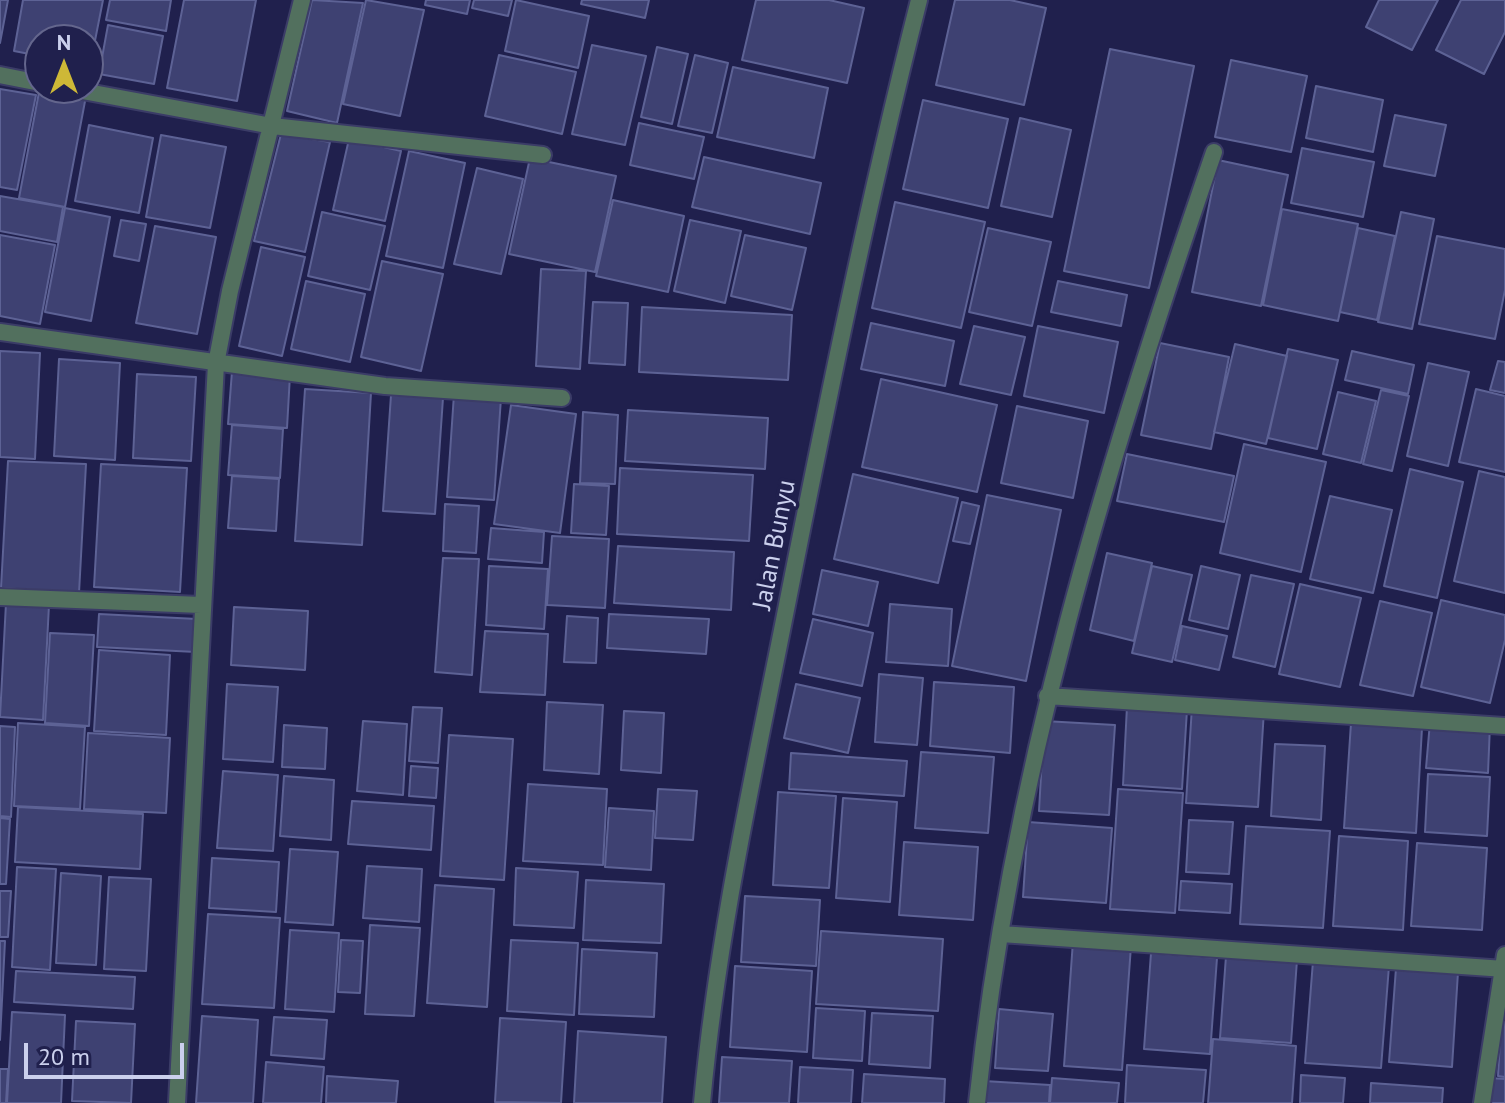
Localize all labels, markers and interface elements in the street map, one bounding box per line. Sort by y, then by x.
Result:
north arrow [24,24,104,104]
text: N [57,28,71,56]
street label: Jalan Bunyu [747,477,803,613]
scale bar [28,1027,188,1077]
text: 20 m [38,1041,90,1072]

